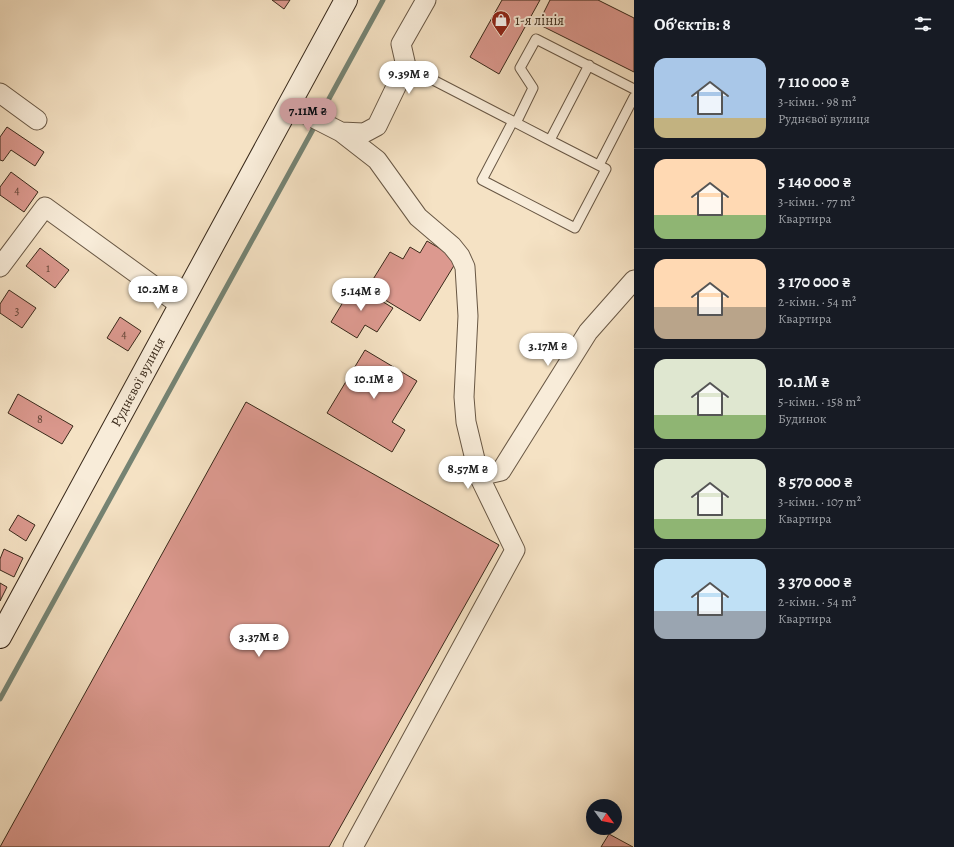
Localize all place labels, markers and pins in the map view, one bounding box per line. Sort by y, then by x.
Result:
shop icon: 1-я лінія [490,9,512,37]
place label: 1-я лінія [515,11,564,30]
pin: 9.39M ₴ [372,61,446,95]
pin: 7.11M ₴ [271,98,345,132]
pin: 10.2M ₴ [121,276,195,310]
pin: 5.14M ₴ [324,278,398,312]
pin: 3.17M ₴ [511,333,585,367]
pin: 10.1M ₴ [337,366,411,400]
pin: 8.57M ₴ [431,456,505,490]
pin: 3.37M ₴ [222,624,296,658]

